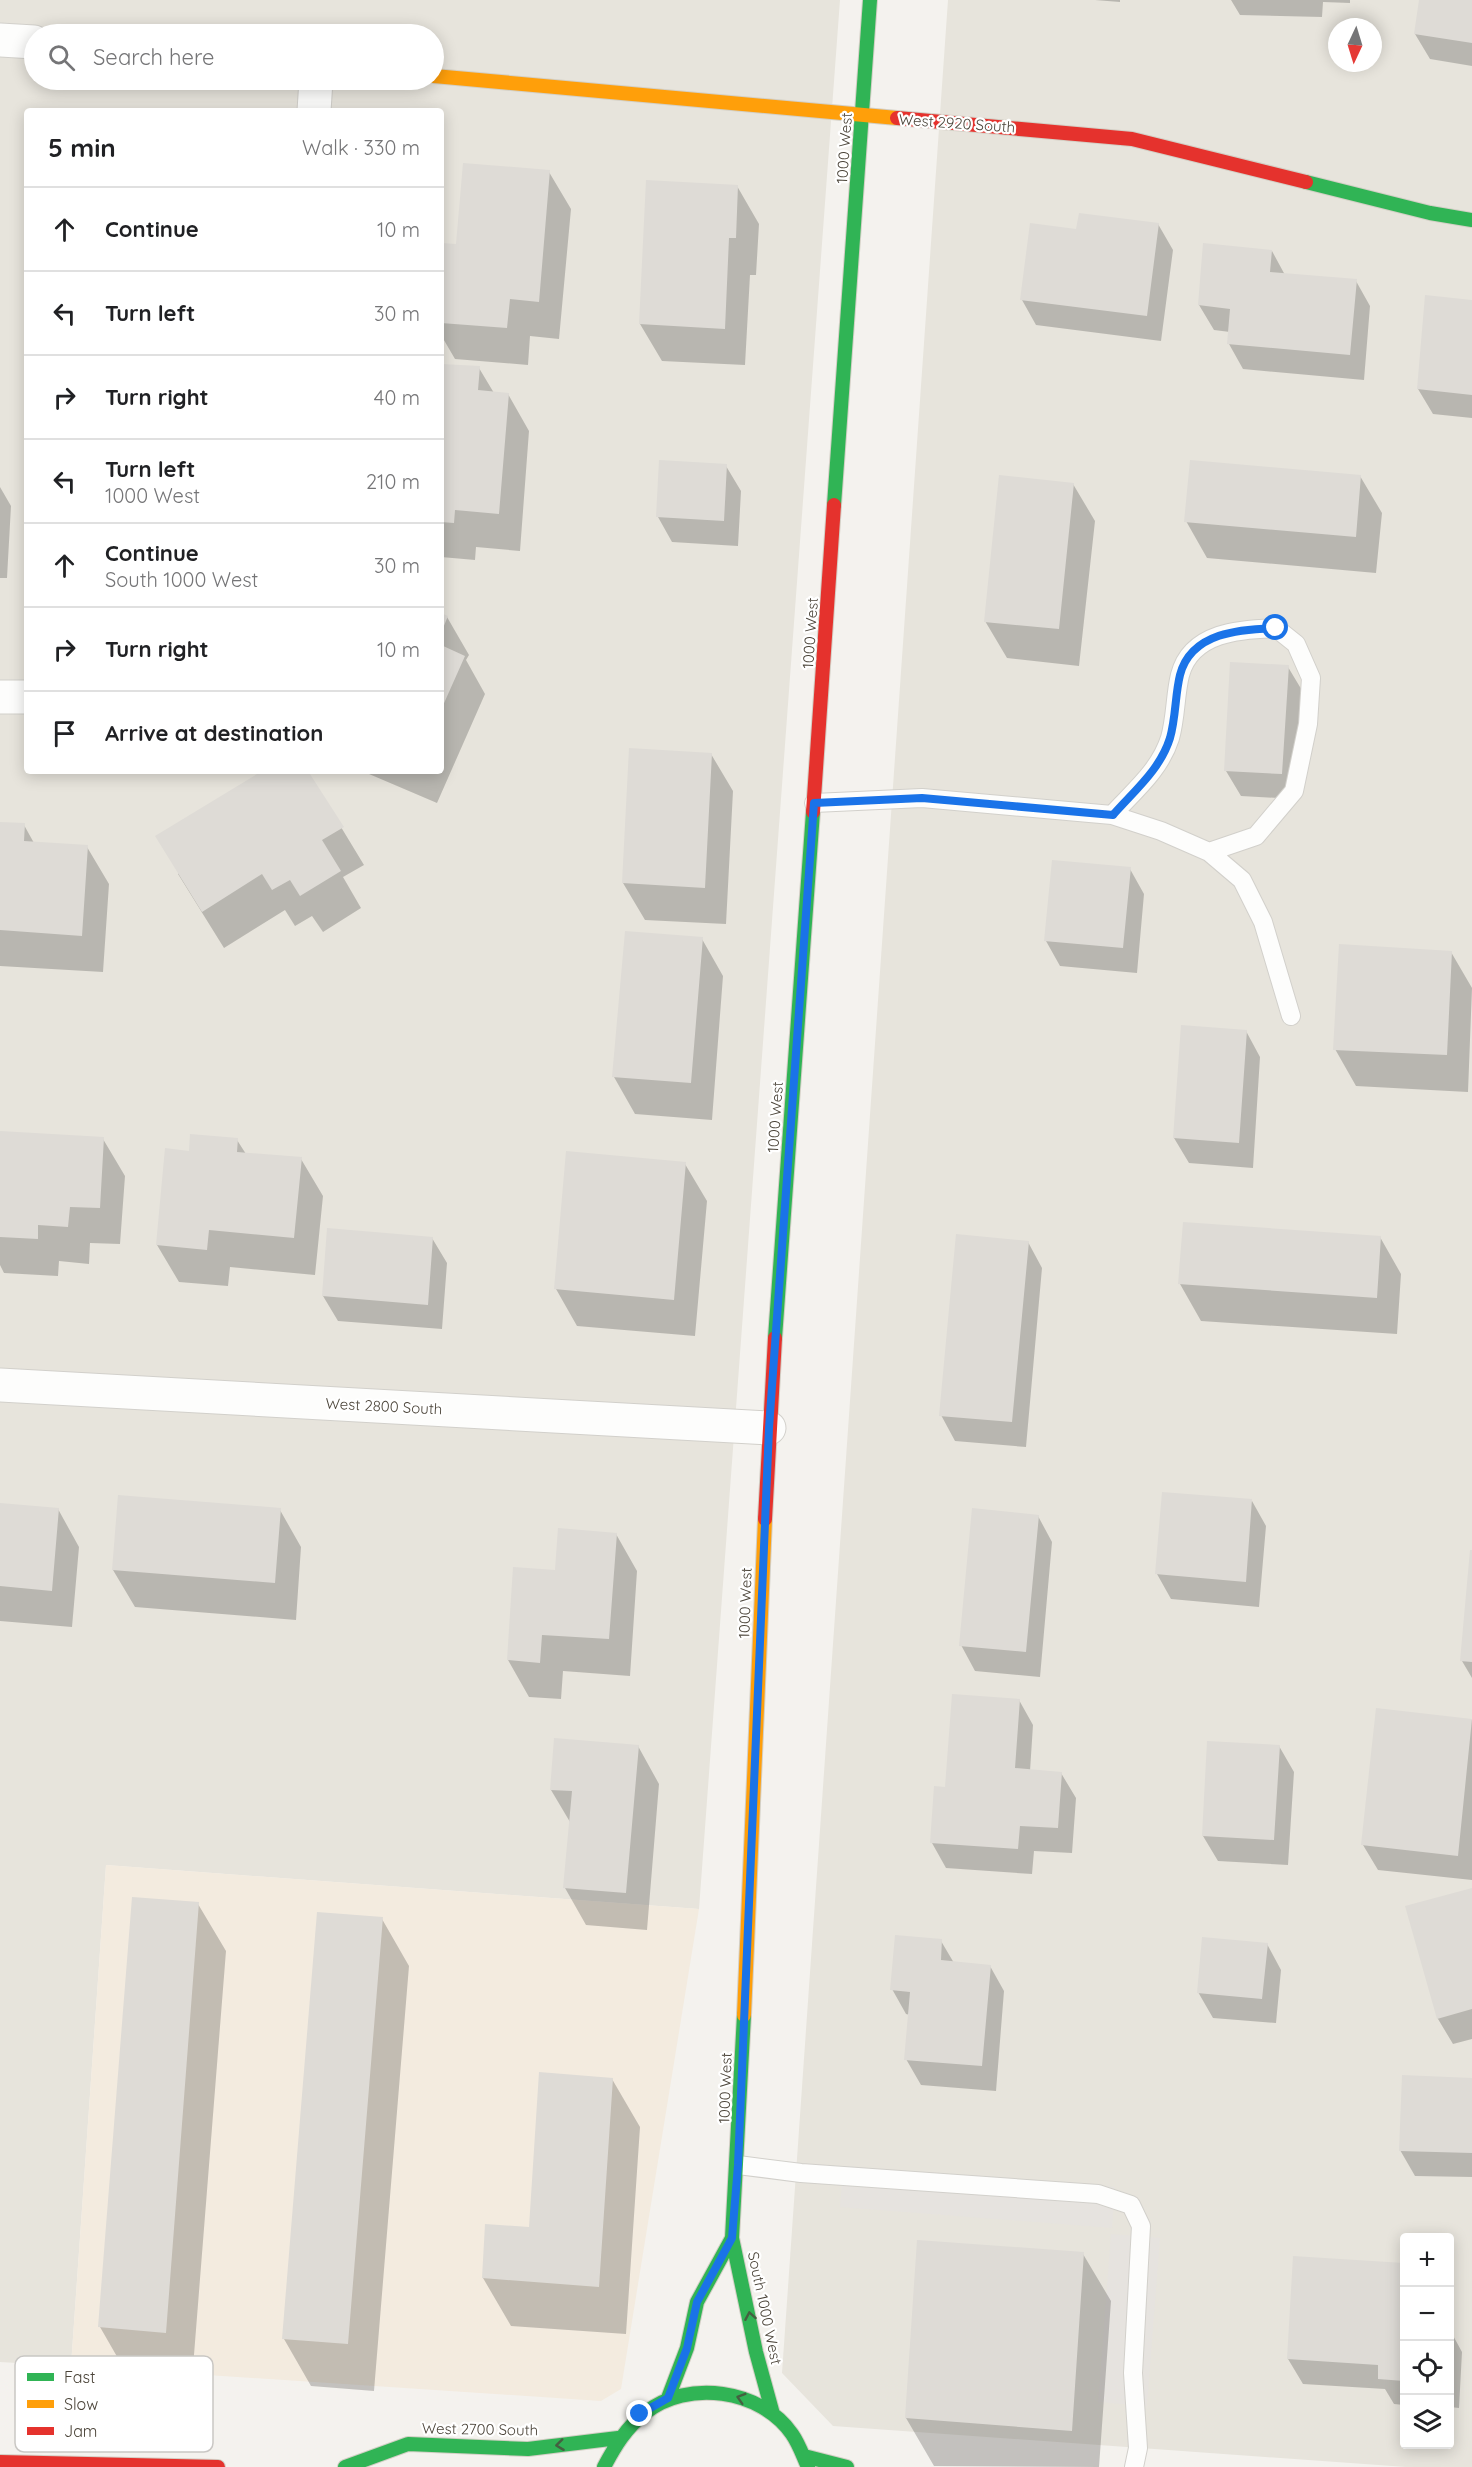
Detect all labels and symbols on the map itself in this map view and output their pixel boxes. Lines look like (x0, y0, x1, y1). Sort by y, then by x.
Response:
north arrow (1328, 18, 1382, 72)
street label: West 2920 South (898, 109, 1016, 137)
street label: 1000 West (832, 112, 856, 184)
street label: 1000 West (798, 597, 822, 669)
route start (1262, 614, 1288, 640)
street label: 1000 West (763, 1081, 787, 1153)
street label: West 2800 South (325, 1393, 443, 1419)
street label: 1000 West (734, 1567, 756, 1639)
street label: 1000 West (714, 2052, 736, 2124)
street label: South 1000 West (744, 2250, 786, 2366)
one-way arrow (744, 2311, 757, 2321)
legend (15, 2356, 213, 2452)
text: Fast (64, 2367, 95, 2387)
one-way arrow (736, 2393, 747, 2405)
text: Slow (64, 2394, 98, 2414)
route end (626, 2400, 652, 2426)
street label: West 2700 South (422, 2418, 538, 2440)
text: Jam (64, 2421, 97, 2441)
one-way arrow (555, 2439, 565, 2451)

